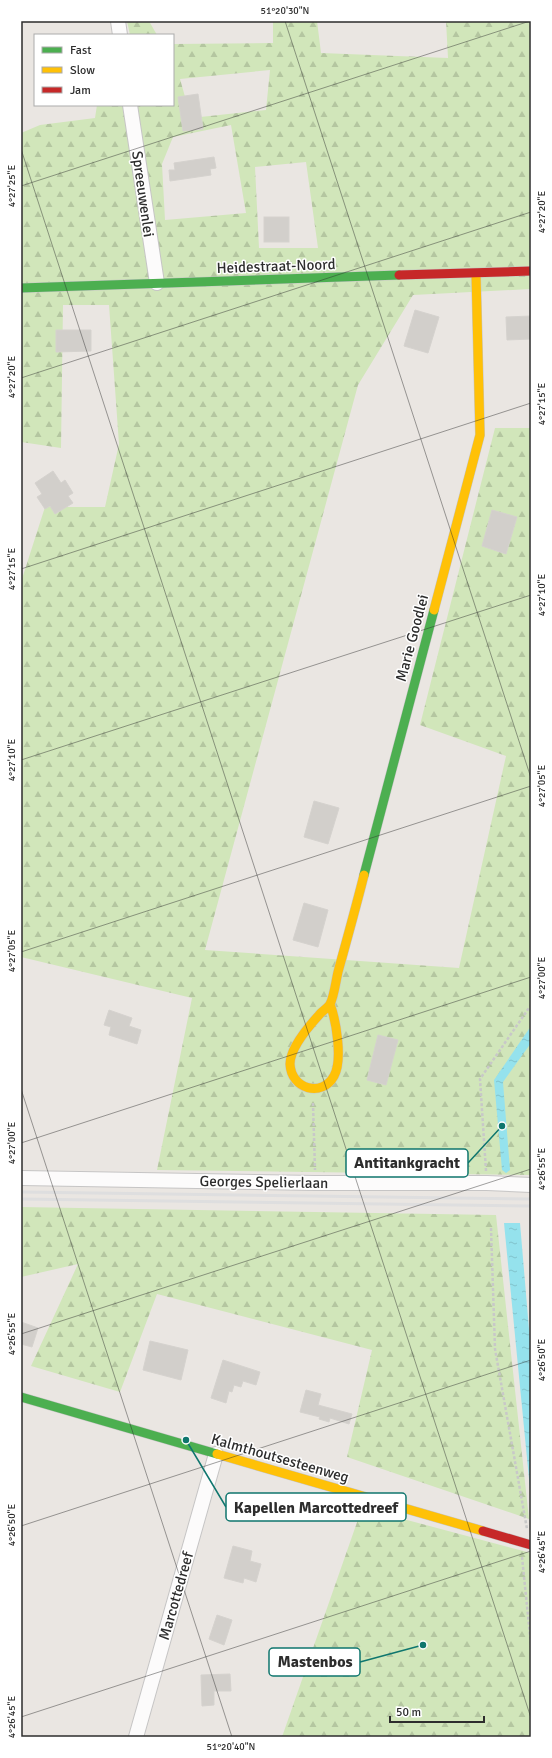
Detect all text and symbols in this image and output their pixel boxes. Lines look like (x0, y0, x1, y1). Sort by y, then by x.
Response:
text: 51°20'30"N (261, 5, 309, 17)
legend (34, 34, 174, 106)
text: Fast (70, 43, 91, 58)
text: Slow (70, 63, 95, 78)
text: Jam (70, 83, 91, 98)
street label: Spreeuwenlei (128, 150, 158, 238)
text: 4°27'25"E (6, 165, 18, 207)
text: 4°27'20"E (536, 191, 548, 233)
street label: Heidestraat-Noord (216, 255, 336, 277)
text: 4°27'20"E (6, 356, 18, 398)
text: 4°27'15"E (536, 383, 548, 425)
text: 4°27'15"E (6, 548, 18, 590)
text: 4°27'10"E (536, 574, 548, 616)
street label: Marie Goodlei (392, 592, 432, 684)
text: 4°27'10"E (6, 739, 18, 781)
text: 4°27'05"E (536, 765, 548, 807)
text: 4°27'05"E (6, 930, 18, 972)
text: 4°27'00"E (536, 957, 548, 999)
text: 4°27'00"E (6, 1122, 18, 1164)
text: 4°26'55"E (536, 1148, 548, 1190)
callout: Antitankgracht (346, 1149, 468, 1177)
text: Antitankgracht (354, 1153, 460, 1173)
street label: Georges Spelierlaan (200, 1172, 328, 1192)
text: 4°26'55"E (6, 1313, 18, 1355)
text: 4°26'50"E (536, 1339, 548, 1381)
street label: Kalmthoutsesteenweg (209, 1430, 351, 1486)
callout: Kapellen Marcottedreef (226, 1493, 406, 1521)
text: Kapellen Marcottedreef (234, 1498, 399, 1518)
text: 4°26'50"E (6, 1504, 18, 1546)
text: 4°26'45"E (536, 1531, 548, 1573)
street label: Marcottedreef (155, 1549, 197, 1642)
callout: Mastenbos (269, 1648, 360, 1676)
text: Mastenbos (277, 1652, 353, 1672)
text: 4°26'45"E (6, 1696, 18, 1738)
scale bar (390, 1698, 484, 1724)
text: 50 m (396, 1705, 421, 1720)
text: 51°20'40"N (207, 1741, 255, 1753)

